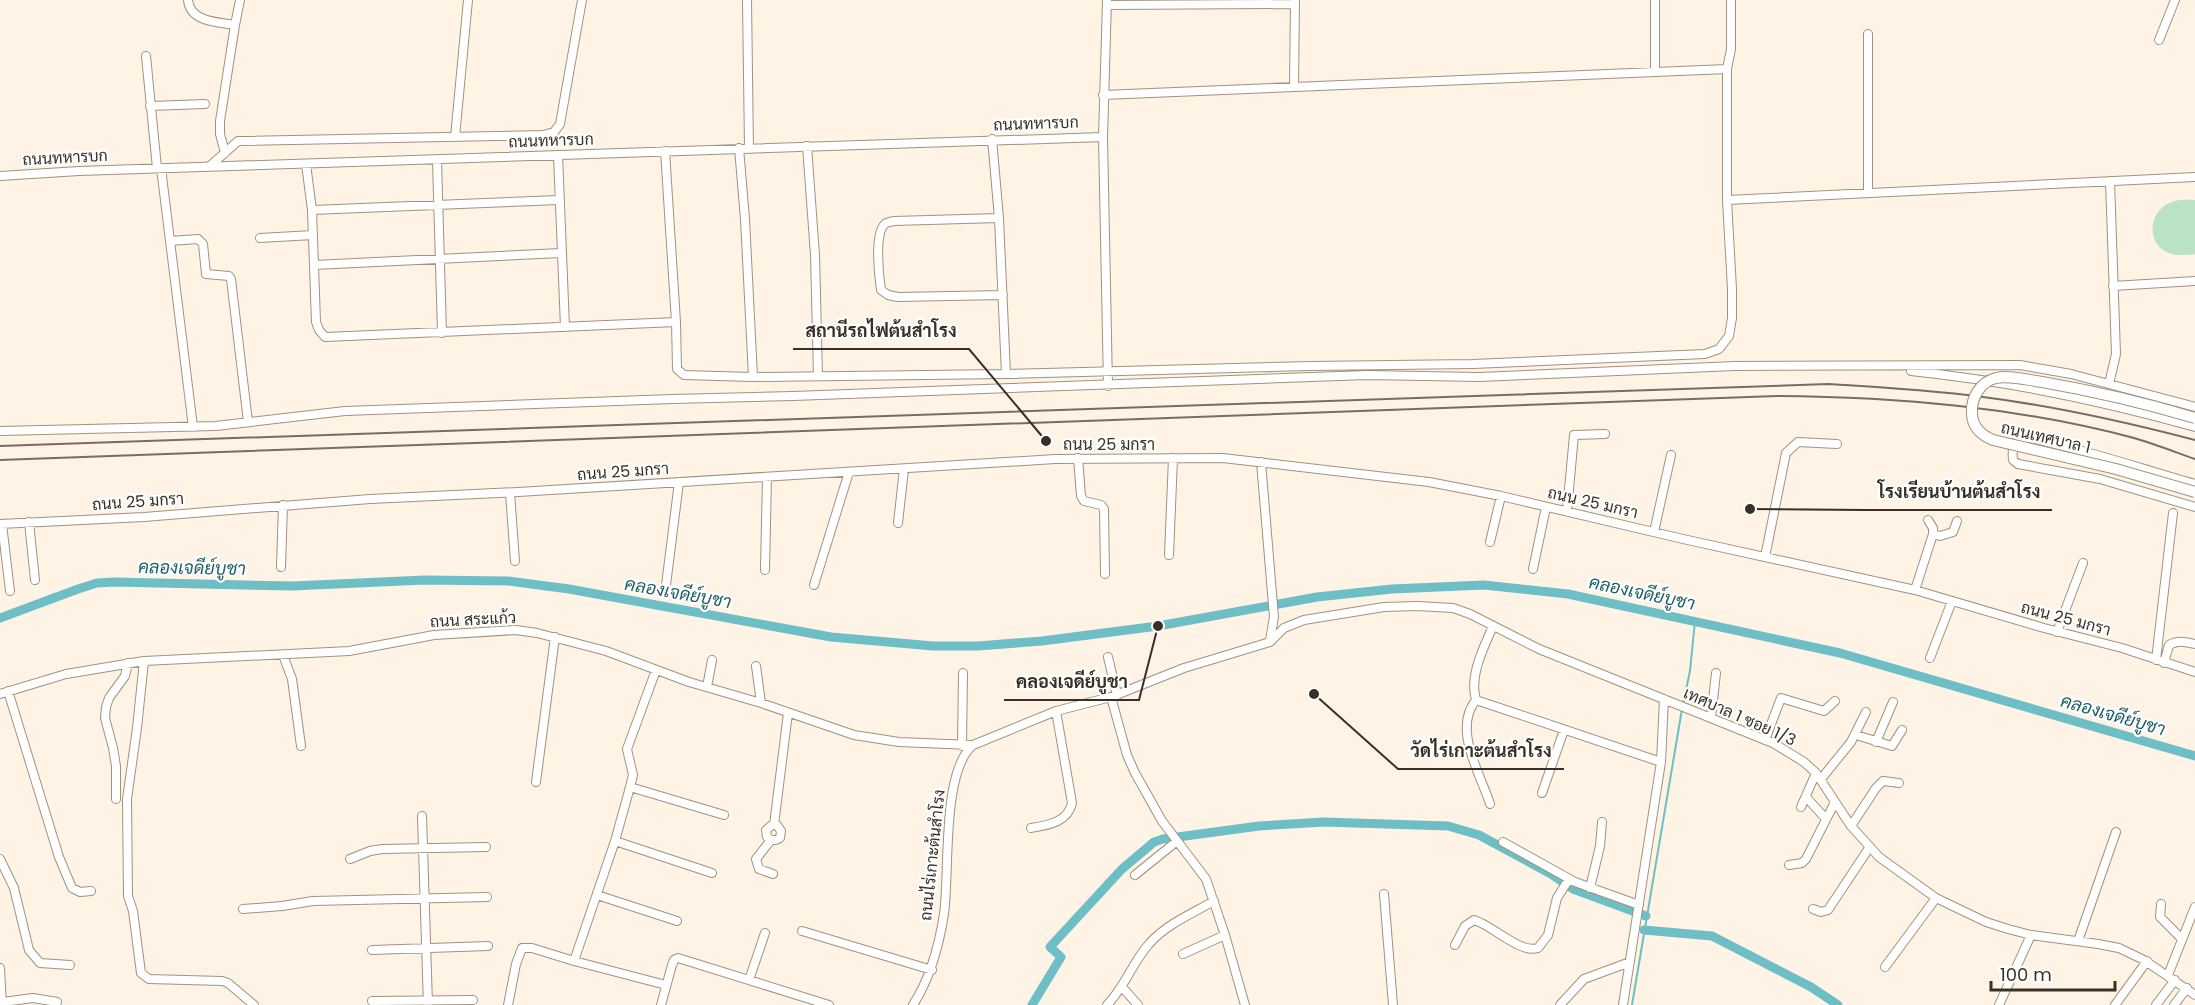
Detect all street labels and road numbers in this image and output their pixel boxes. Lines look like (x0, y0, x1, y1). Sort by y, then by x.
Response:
street label: ถนนทหารบก (993, 111, 1079, 136)
street label: ถนนทหารบก (508, 128, 594, 153)
street label: ถนนทหารบก (22, 144, 108, 171)
street label: ถนนเทศบาล 1 (1999, 416, 2093, 459)
street label: ถนน 25 มกรา (1063, 433, 1155, 456)
street label: ถนน 25 มกรา (576, 457, 670, 486)
street label: ถนน 25 มกรา (1545, 481, 1640, 524)
street label: ถนน 25 มกรา (91, 487, 185, 516)
street label: ถนน 25 มกรา (2018, 595, 2113, 642)
street label: ถนน สระแก้ว (429, 606, 517, 633)
street label: เทศบาล 1 ซอย 1/3 (1680, 681, 1800, 752)
street label: ถนนไร่เกาะต้นสำโรง (914, 788, 951, 922)

